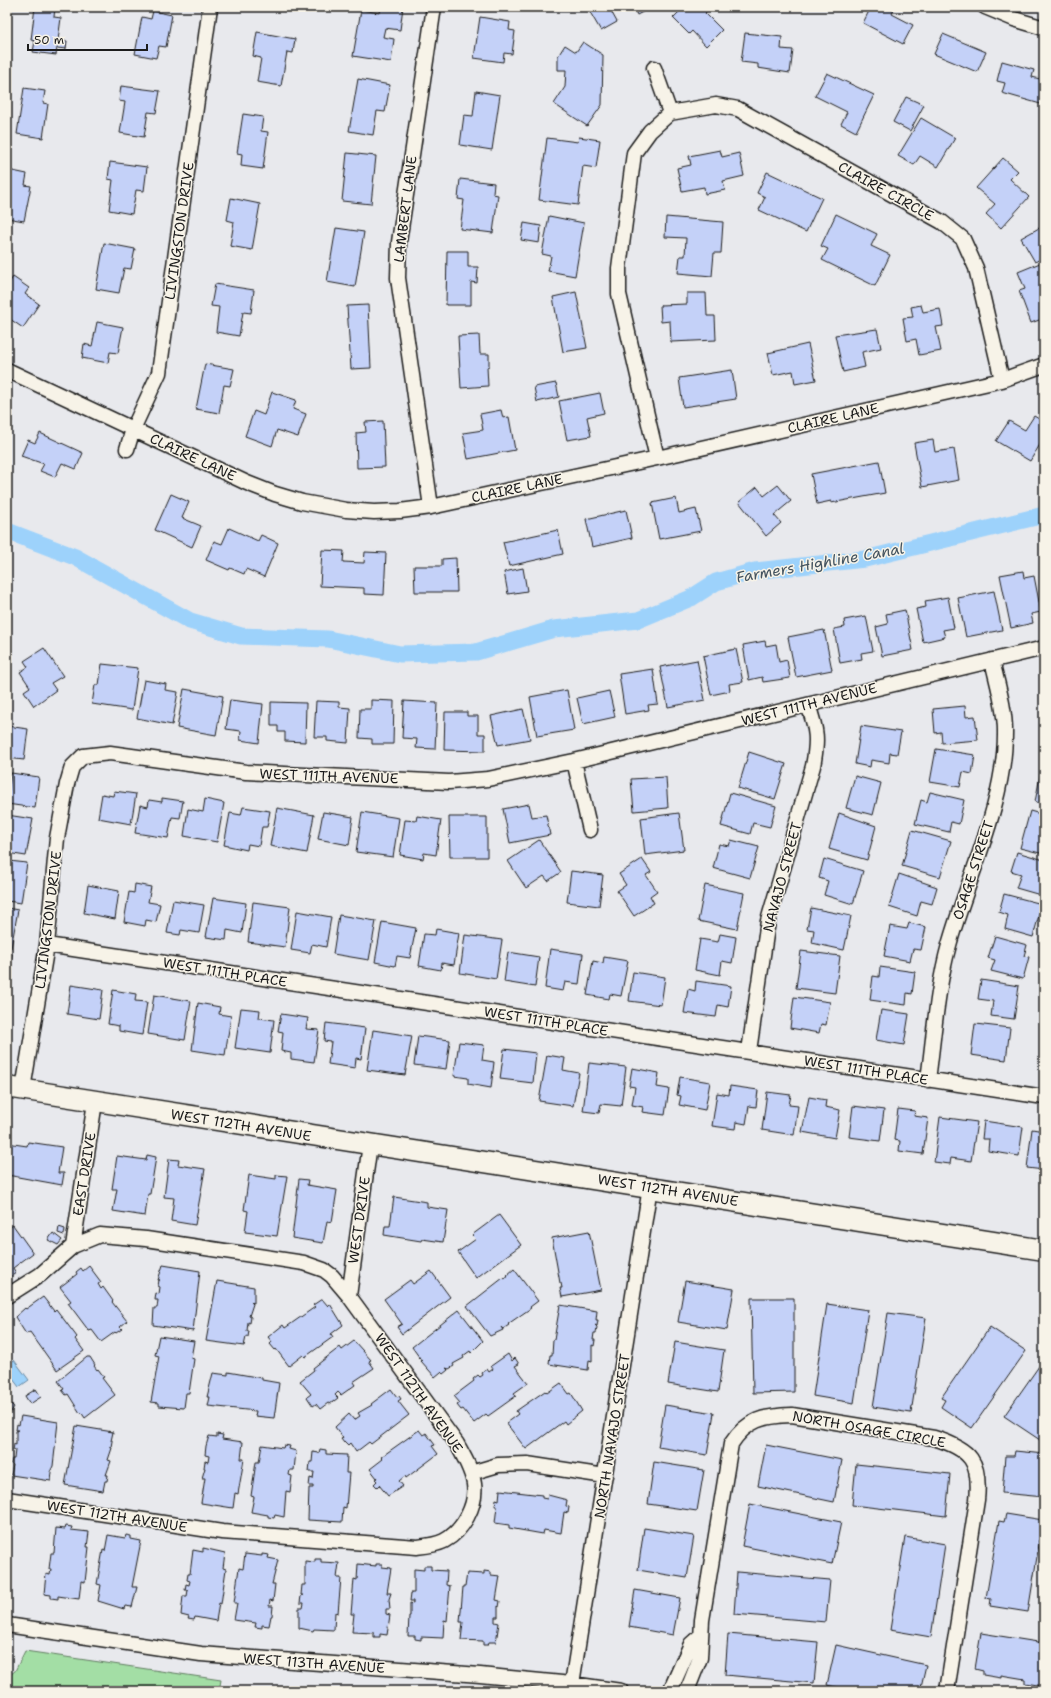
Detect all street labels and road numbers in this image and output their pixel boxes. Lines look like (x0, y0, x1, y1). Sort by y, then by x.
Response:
street label: LAMBERT LANE (390, 154, 421, 263)
street label: CLAIRE CIRCLE (835, 157, 937, 225)
street label: LIVINGSTON DRIVE (160, 161, 198, 301)
street label: CLAIRE LANE (786, 399, 881, 437)
street label: CLAIRE LANE (147, 429, 239, 485)
street label: CLAIRE LANE (470, 469, 565, 506)
street label: WEST 111TH AVENUE (739, 678, 879, 730)
street label: WEST 111TH AVENUE (259, 765, 399, 787)
street label: OSAGE STREET (948, 818, 998, 922)
street label: NAVAJO STREET (759, 820, 805, 934)
street label: LIVINGSTON DRIVE (31, 850, 65, 990)
street label: WEST 111TH PLACE (162, 953, 289, 991)
street label: WEST 111TH PLACE (483, 1002, 610, 1040)
street label: WEST 111TH PLACE (803, 1051, 930, 1089)
street label: WEST 112TH AVENUE (169, 1105, 313, 1145)
street label: EAST DRIVE (69, 1131, 100, 1217)
street label: WEST 112TH AVENUE (596, 1170, 740, 1210)
street label: WEST DRIVE (344, 1175, 374, 1265)
street label: WEST 112TH AVENUE (371, 1330, 467, 1457)
street label: NORTH NAVAJO STREET (590, 1352, 634, 1520)
street label: NORTH OSAGE CIRCLE (791, 1407, 947, 1451)
street label: WEST 112TH AVENUE (45, 1496, 189, 1536)
street label: WEST 113TH AVENUE (243, 1649, 386, 1677)

